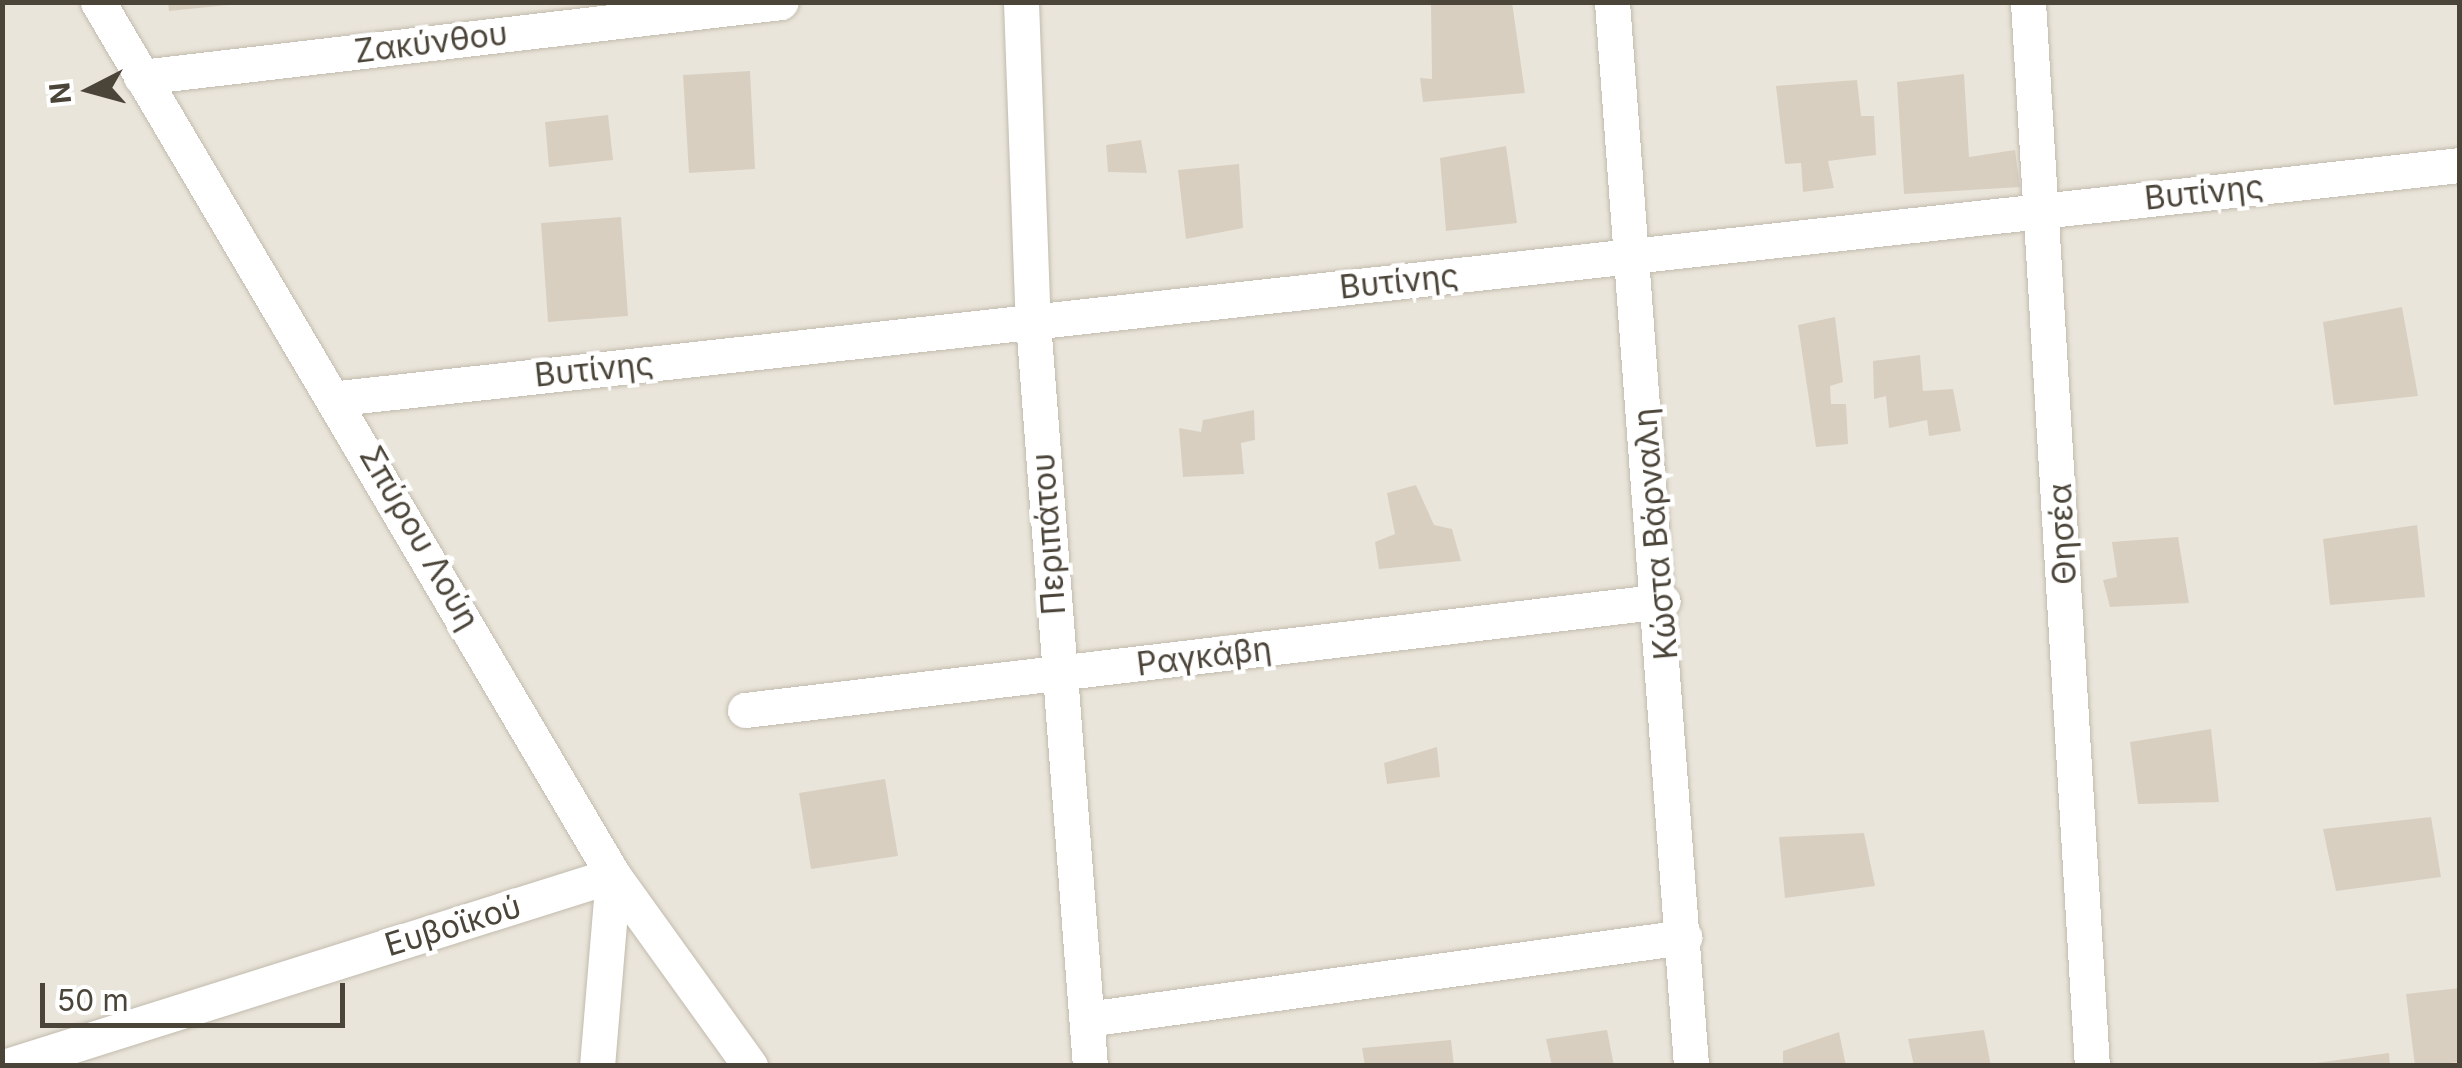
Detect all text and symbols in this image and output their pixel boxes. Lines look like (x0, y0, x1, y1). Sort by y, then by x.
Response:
street label: Ζακύνθου (352, 15, 510, 71)
north arrow (40, 40, 140, 140)
text: N (42, 81, 78, 106)
street label: Βυτίνης (2143, 168, 2265, 218)
street label: Βυτίνης (1338, 257, 1460, 307)
street label: Βυτίνης (533, 345, 655, 395)
street label: Κώστα Βάρναλη (1626, 407, 1686, 661)
street label: Σπύρου Λούη (351, 440, 487, 636)
street label: Περιπάτου (1024, 452, 1074, 616)
street label: Θησέα (2041, 482, 2085, 586)
street label: Ραγκάβη (1134, 630, 1274, 684)
street label: Ευβοϊκού (380, 887, 526, 965)
scale bar (45, 963, 350, 1025)
text: 50 m (57, 982, 129, 1018)

